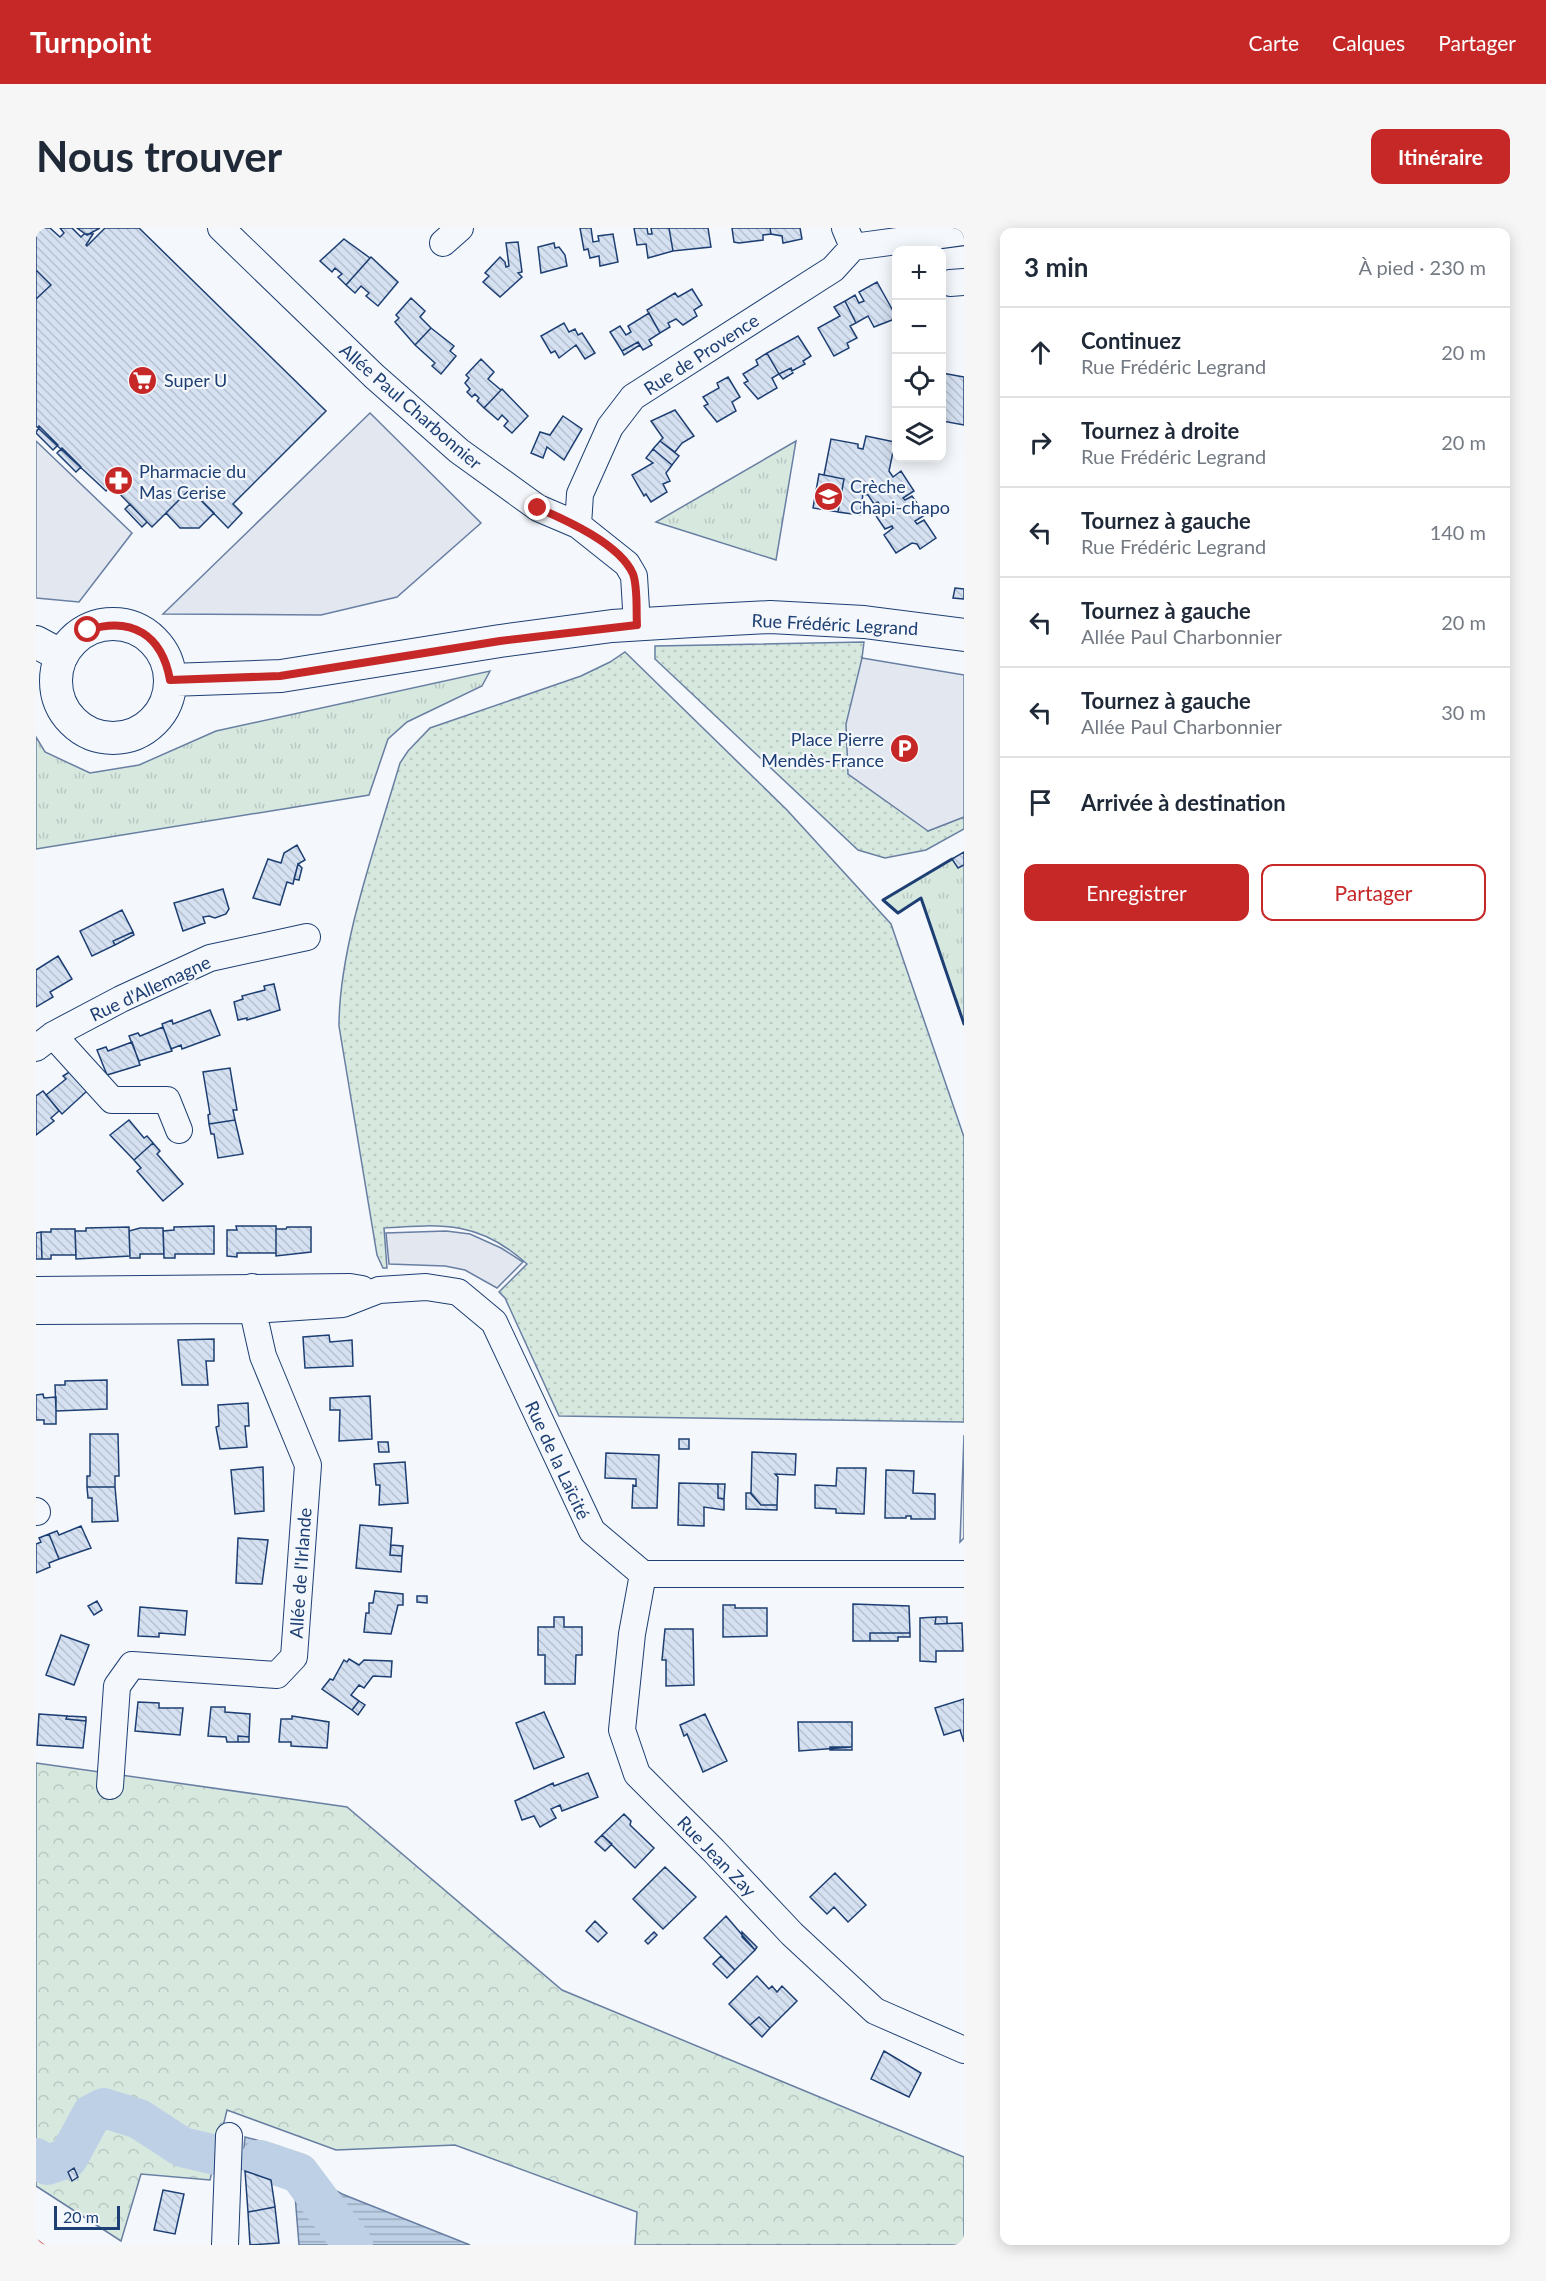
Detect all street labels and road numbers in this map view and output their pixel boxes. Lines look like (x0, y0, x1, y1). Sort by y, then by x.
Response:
street label: Rue de Provence (639, 309, 763, 399)
street label: Allée Paul Charbonnier (336, 338, 487, 474)
street label: Rue Frédéric Legrand (751, 609, 919, 639)
street label: Rue d'Allemagne (86, 950, 214, 1026)
street label: Rue de la Laïcité (521, 1397, 595, 1523)
street label: Allée de l'Irlande (284, 1507, 316, 1639)
street label: Rue Jean Zay (673, 1811, 761, 1901)

